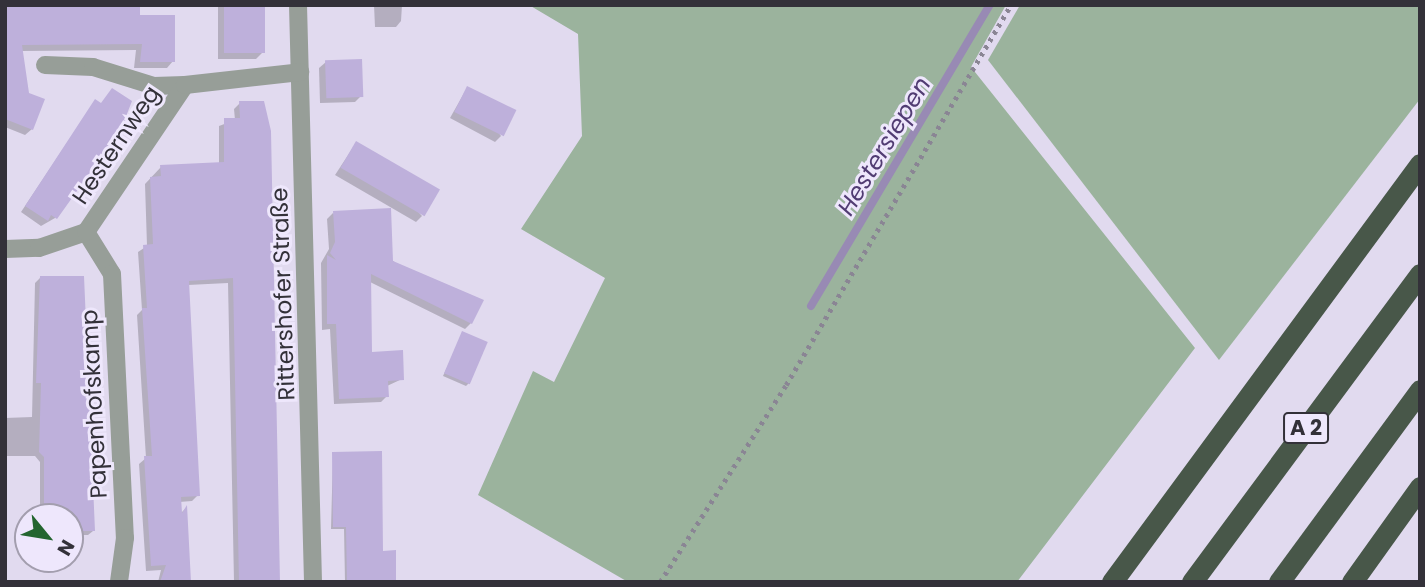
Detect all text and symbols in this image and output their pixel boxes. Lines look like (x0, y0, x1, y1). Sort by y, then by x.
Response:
water label: Hestersiepen (831, 72, 937, 220)
street label: Hesternweg (66, 81, 166, 209)
street label: Rittershofer Straße (265, 187, 301, 401)
street label: Papenhofskamp (75, 309, 113, 499)
road number: A 2 (1282, 410, 1330, 446)
north arrow (14, 503, 84, 573)
text: N (51, 535, 81, 561)

